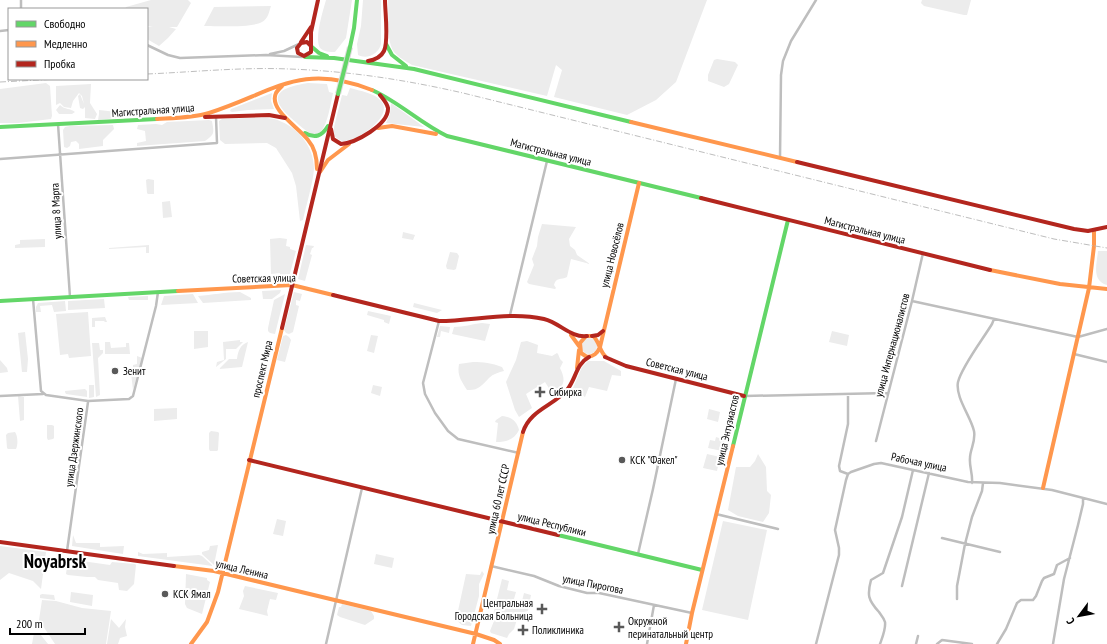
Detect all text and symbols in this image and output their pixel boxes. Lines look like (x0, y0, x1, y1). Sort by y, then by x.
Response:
legend (8, 8, 148, 80)
text: Свободно (44, 16, 86, 31)
text: Медленно (44, 36, 87, 51)
text: Пробка (44, 56, 76, 71)
street label: Магистральная улица (111, 100, 195, 120)
street label: Магистральная улица (509, 135, 593, 169)
street label: улица 8 Марта (48, 183, 64, 239)
street label: Магистральная улица (823, 213, 907, 247)
street label: улица Новосёлов (597, 221, 627, 289)
street label: Советская улица (232, 270, 296, 286)
street label: улица Интернационалистов (871, 291, 913, 398)
street label: проспект Мира (249, 339, 275, 399)
street label: Советская улица (644, 355, 710, 383)
place label: Зенит (123, 364, 146, 378)
marker: Зенит (110, 366, 120, 376)
place label: Сибирка (549, 385, 582, 399)
marker: Сибирка (534, 386, 546, 398)
street label: улица Энтузиастов (712, 393, 742, 467)
street label: улица Дзержинского (62, 406, 87, 488)
street label: Рабочая улица (890, 449, 948, 475)
place label: КСК "Факел" (630, 453, 678, 467)
marker: КСК "Факел" (617, 455, 627, 465)
street label: улица 60 лет СССР (483, 463, 513, 535)
street label: улица Республики (516, 509, 588, 539)
district label: Noyabrsk (24, 549, 86, 573)
street label: улица Ленина (214, 556, 270, 582)
street label: улица Пирогова (561, 571, 625, 597)
place label: КСК Ямал (173, 587, 211, 601)
marker: КСК Ямал (160, 589, 170, 599)
place label: Центральная Городская Больница (455, 596, 533, 623)
north arrow (1059, 596, 1099, 636)
marker: Центральная Городская Больница (536, 603, 548, 615)
scale bar (10, 610, 85, 636)
place label: Окружной перинатальный центр (628, 614, 713, 641)
text: С (1063, 615, 1078, 627)
text: 200 m (16, 616, 43, 631)
marker: Окружной перинатальный центр (613, 621, 625, 633)
place label: Поликлиника (532, 623, 584, 637)
marker: Поликлиника (517, 624, 529, 636)

